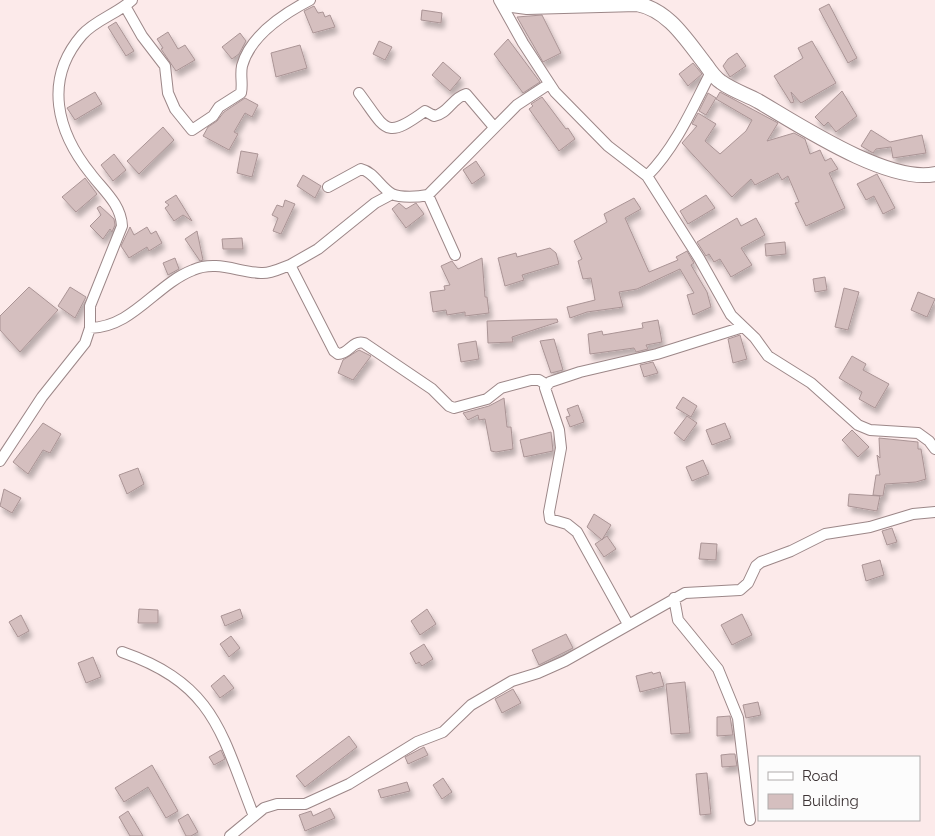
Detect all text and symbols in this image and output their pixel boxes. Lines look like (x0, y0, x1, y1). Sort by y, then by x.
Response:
legend (758, 756, 920, 821)
text: Road (802, 767, 838, 785)
text: Building (802, 792, 859, 810)

